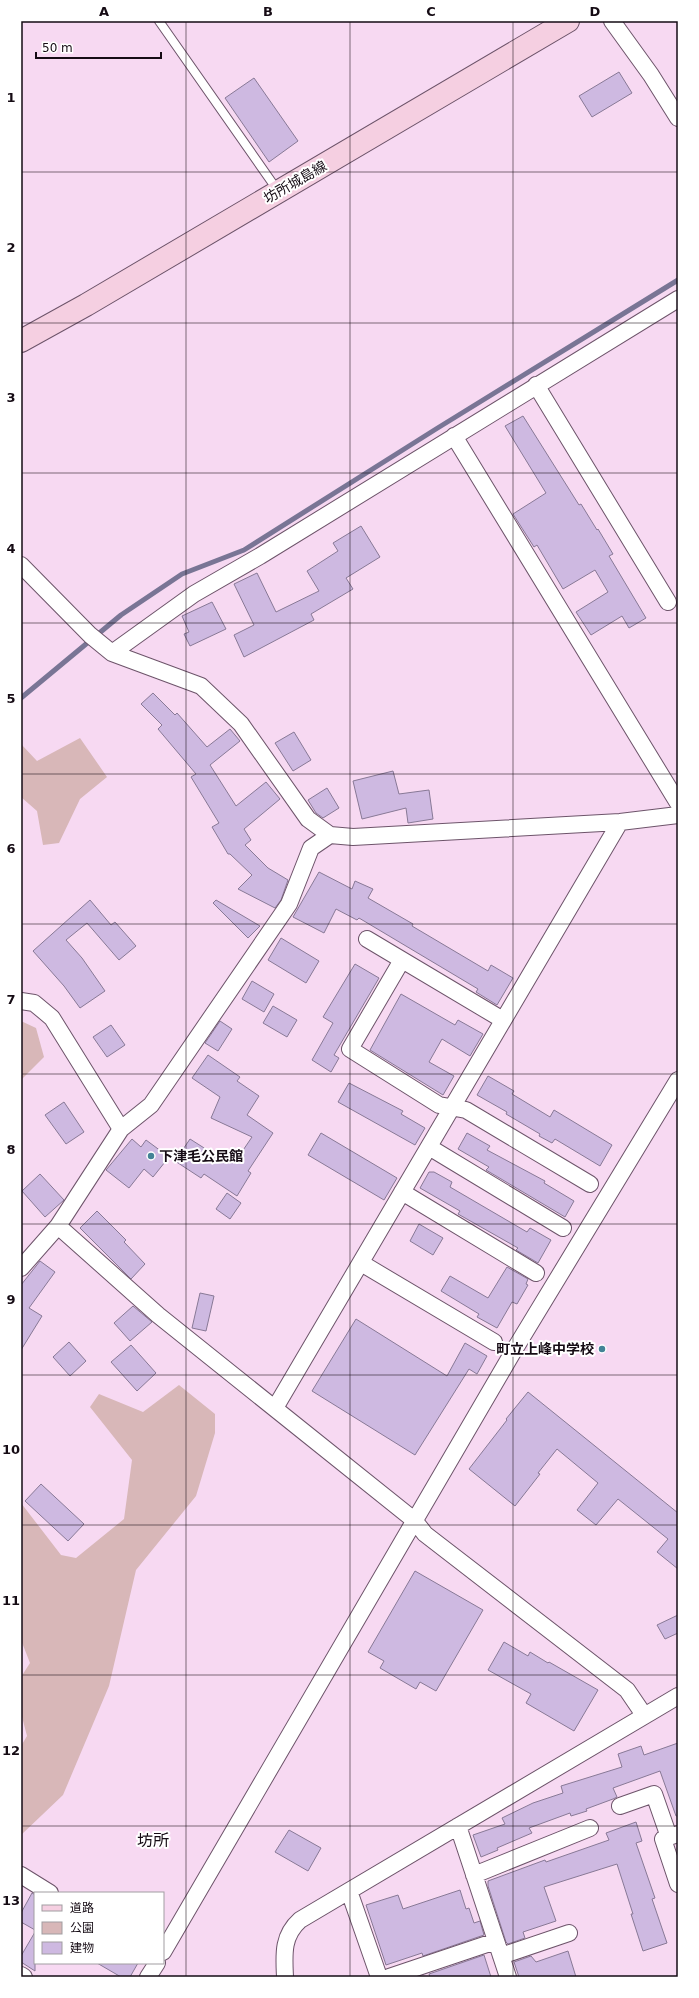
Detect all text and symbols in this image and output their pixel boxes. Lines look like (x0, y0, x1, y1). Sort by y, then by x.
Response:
text: A (99, 4, 109, 19)
text: B (263, 4, 273, 19)
text: C (426, 4, 436, 19)
text: D (590, 4, 601, 19)
scale bar (36, 34, 161, 60)
text: 50 m (42, 41, 73, 55)
text: 1 (6, 90, 16, 105)
street label: 坊所城島線 (261, 158, 329, 206)
text: 2 (6, 240, 16, 255)
text: 3 (6, 390, 16, 405)
text: 4 (6, 541, 16, 556)
text: 5 (6, 691, 16, 706)
text: 6 (6, 841, 16, 856)
text: 7 (6, 992, 16, 1007)
text: 8 (6, 1142, 16, 1157)
place label: 下津毛公民館 (159, 1148, 243, 1164)
marker: 下津毛公民館 (146, 1151, 156, 1161)
text: 9 (6, 1292, 16, 1307)
place label: 町立上峰中学校 (496, 1341, 594, 1357)
marker: 町立上峰中学校 (597, 1344, 607, 1354)
text: 10 (2, 1442, 20, 1457)
text: 11 (2, 1593, 20, 1608)
text: 12 (2, 1743, 20, 1758)
district label: 坊所 (137, 1831, 169, 1850)
legend (34, 1892, 164, 1964)
text: 13 (2, 1893, 20, 1908)
text: 道路 (70, 1901, 94, 1915)
text: 公園 (70, 1921, 94, 1935)
text: 建物 (70, 1941, 94, 1955)

